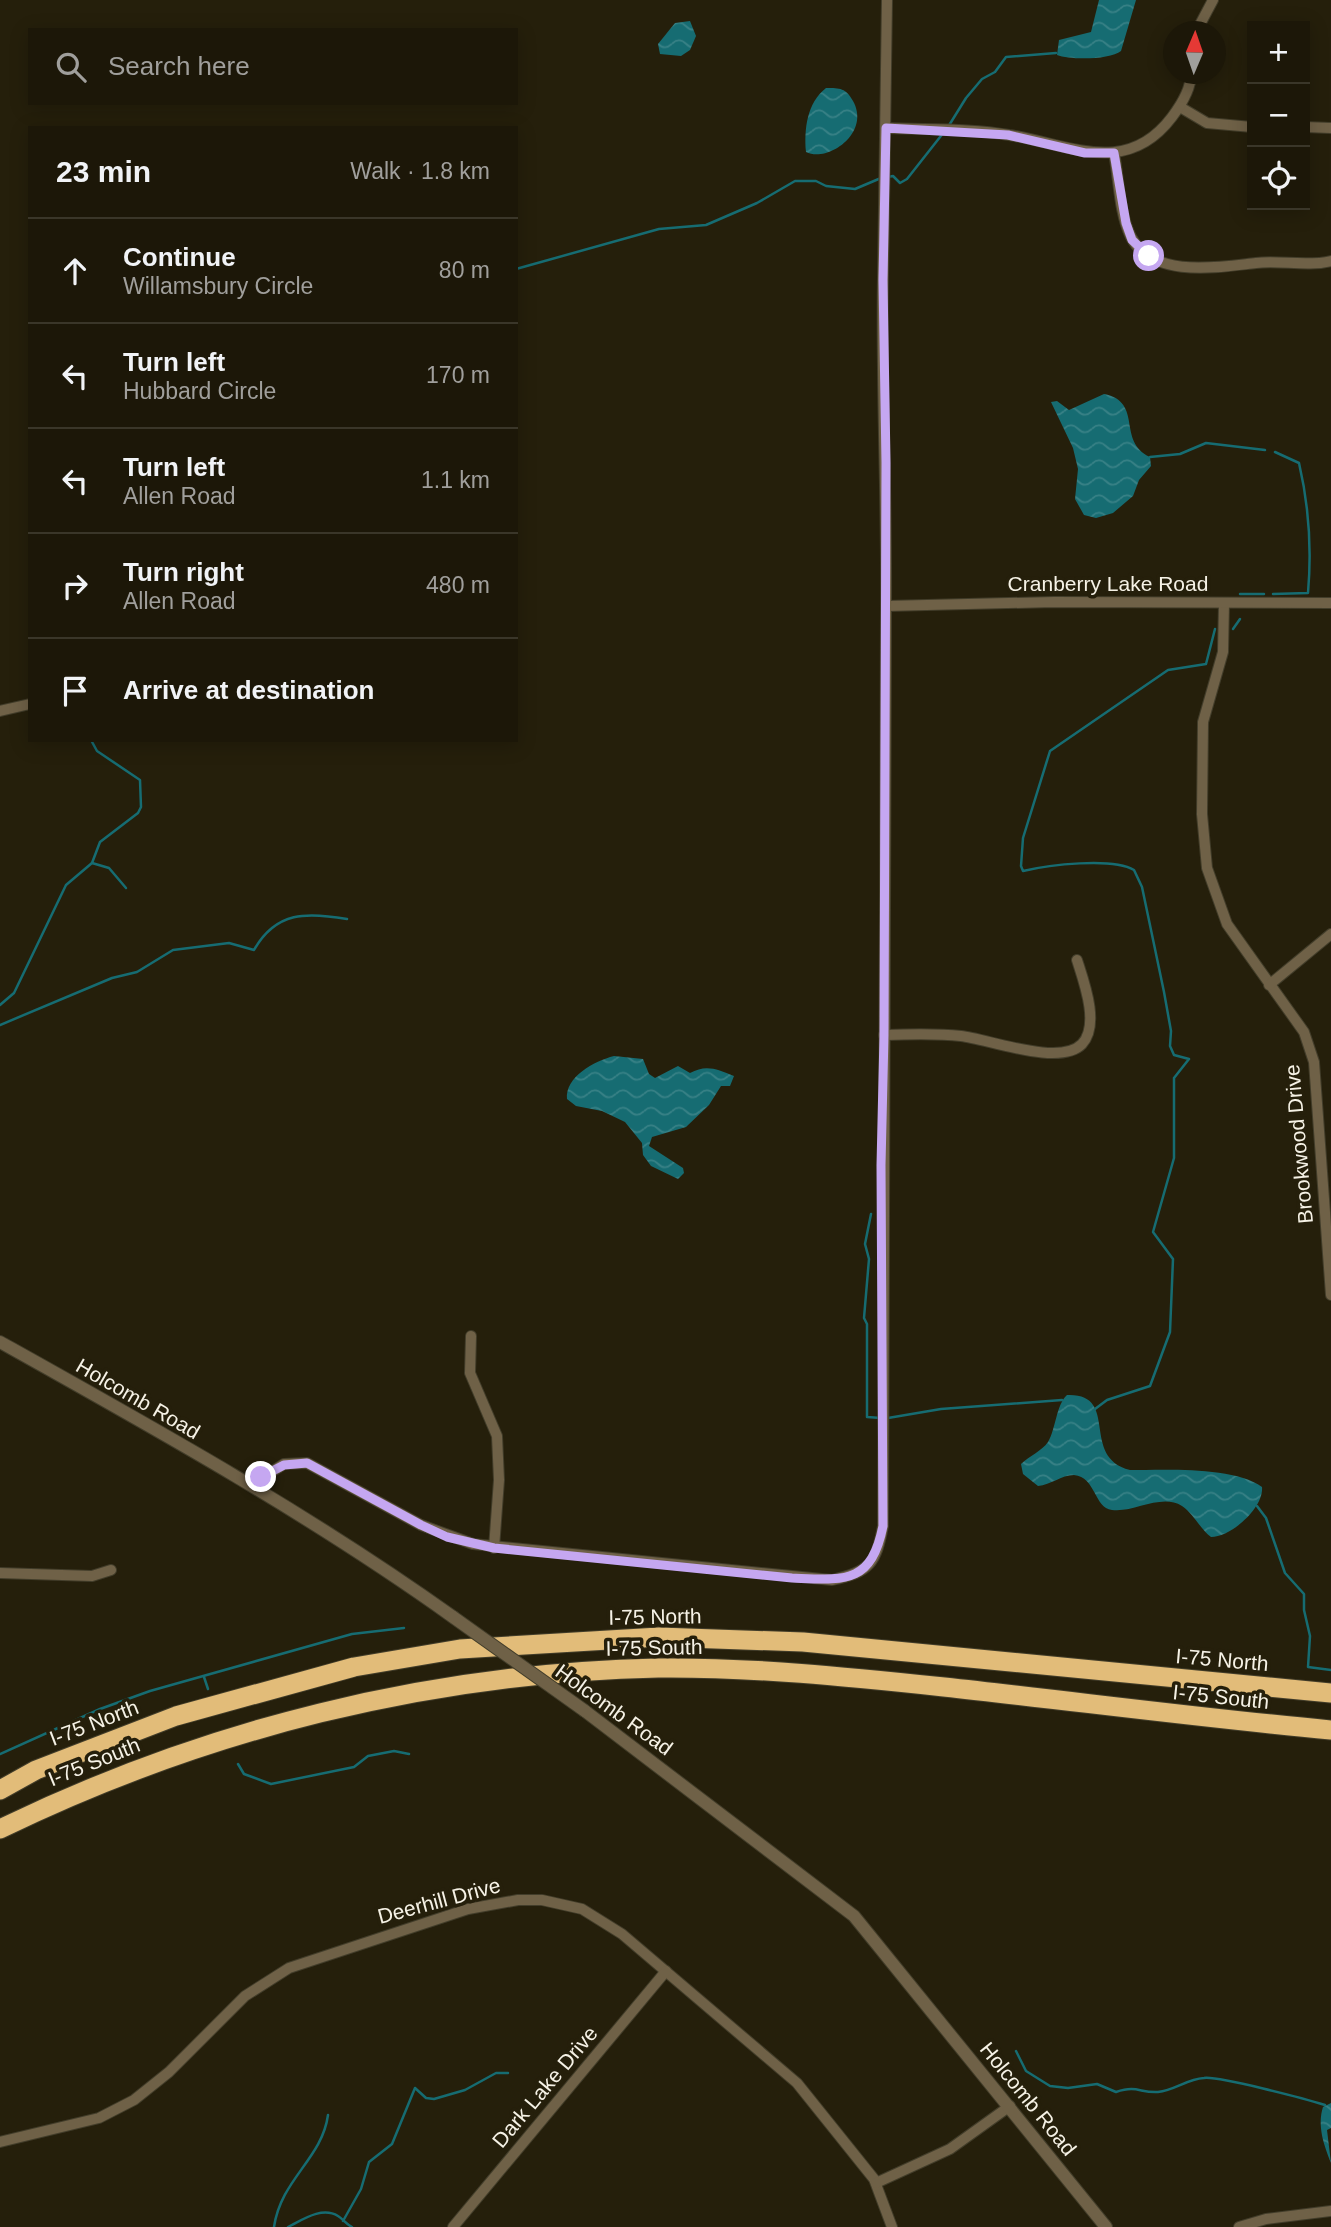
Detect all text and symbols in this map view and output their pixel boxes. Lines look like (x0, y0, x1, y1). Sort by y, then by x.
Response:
north arrow (1163, 21, 1226, 84)
map controls (1247, 21, 1310, 210)
button: + (1247, 21, 1310, 84)
search box (28, 28, 518, 105)
icon: search (52, 48, 90, 86)
text: Search here (108, 51, 250, 81)
button: − (1247, 84, 1310, 147)
button: locate (1247, 147, 1310, 210)
text: 23 min (56, 155, 151, 188)
text: Walk · 1.8 km (350, 158, 490, 184)
route start (1133, 240, 1164, 271)
text: Continue (123, 242, 236, 272)
icon: ahead (56, 252, 94, 290)
text: 80 m (439, 257, 490, 283)
text: Willamsbury Circle (123, 273, 313, 299)
text: Turn left (123, 347, 225, 377)
icon: left (56, 357, 94, 395)
text: 170 m (426, 362, 490, 388)
text: Hubbard Circle (123, 378, 276, 404)
text: Turn left (123, 452, 225, 482)
icon: left (56, 462, 94, 500)
text: 1.1 km (421, 467, 490, 493)
text: Allen Road (123, 483, 236, 509)
text: Turn right (123, 557, 244, 587)
icon: right (56, 567, 94, 605)
text: 480 m (426, 572, 490, 598)
street label: Cranberry Lake Road (1008, 572, 1208, 595)
text: Allen Road (123, 588, 236, 614)
icon: arrive (56, 672, 94, 710)
text: Arrive at destination (123, 675, 374, 705)
street label: Brookwood Drive (1280, 1063, 1317, 1225)
street label: Holcomb Road (72, 1354, 204, 1443)
route end (245, 1461, 276, 1492)
street label: I-75 North (608, 1604, 702, 1629)
street label: I-75 South (605, 1635, 703, 1660)
street label: I-75 North (1175, 1644, 1270, 1675)
street label: Holcomb Road (551, 1659, 677, 1760)
street label: I-75 South (1172, 1680, 1270, 1713)
street label: I-75 North (46, 1695, 142, 1750)
street label: I-75 South (45, 1733, 143, 1790)
street label: Deerhill Drive (375, 1873, 503, 1928)
street label: Dark Lake Drive (487, 2022, 602, 2152)
street label: Holcomb Road (976, 2037, 1081, 2160)

